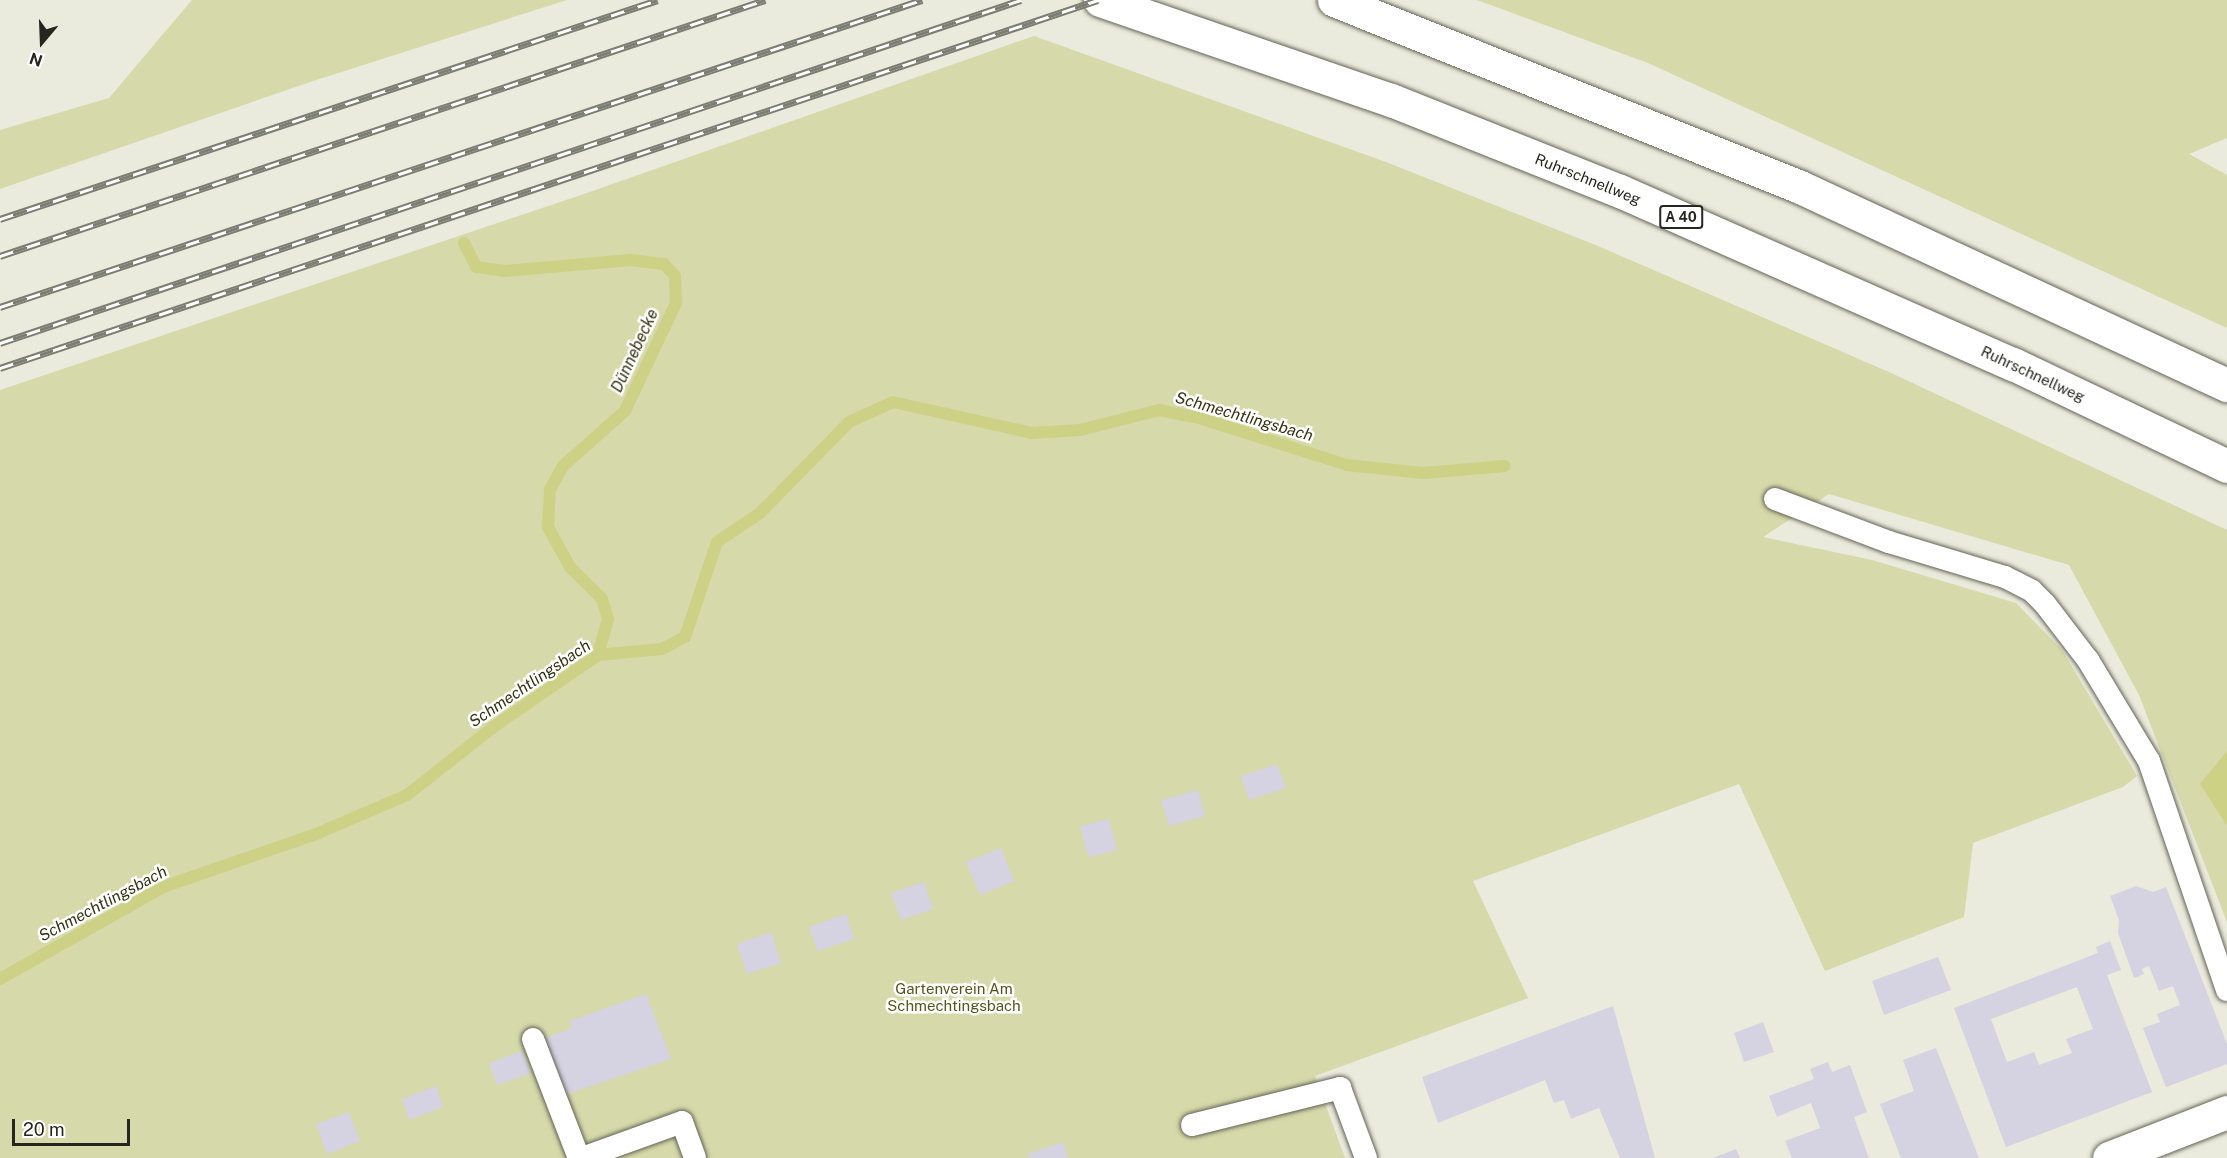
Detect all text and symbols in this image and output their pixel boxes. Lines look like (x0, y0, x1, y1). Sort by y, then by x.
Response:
north arrow (12, 12, 72, 72)
text: N (27, 48, 45, 71)
street label: Ruhrschnellweg (1532, 150, 1644, 208)
road number: A 40 (1658, 206, 1704, 228)
water label: Dünnebecke (607, 306, 663, 396)
street label: Ruhrschnellweg (1978, 342, 2088, 406)
water label: Schmechtlingsbach (1173, 388, 1315, 446)
water label: Schmechtlingsbach (466, 636, 594, 732)
water label: Schmechtlingsbach (36, 862, 170, 946)
park label: Gartenverein Am Schmechtingsbach (887, 979, 1021, 1014)
scale bar (15, 1107, 134, 1145)
text: 20 m (23, 1119, 65, 1140)

